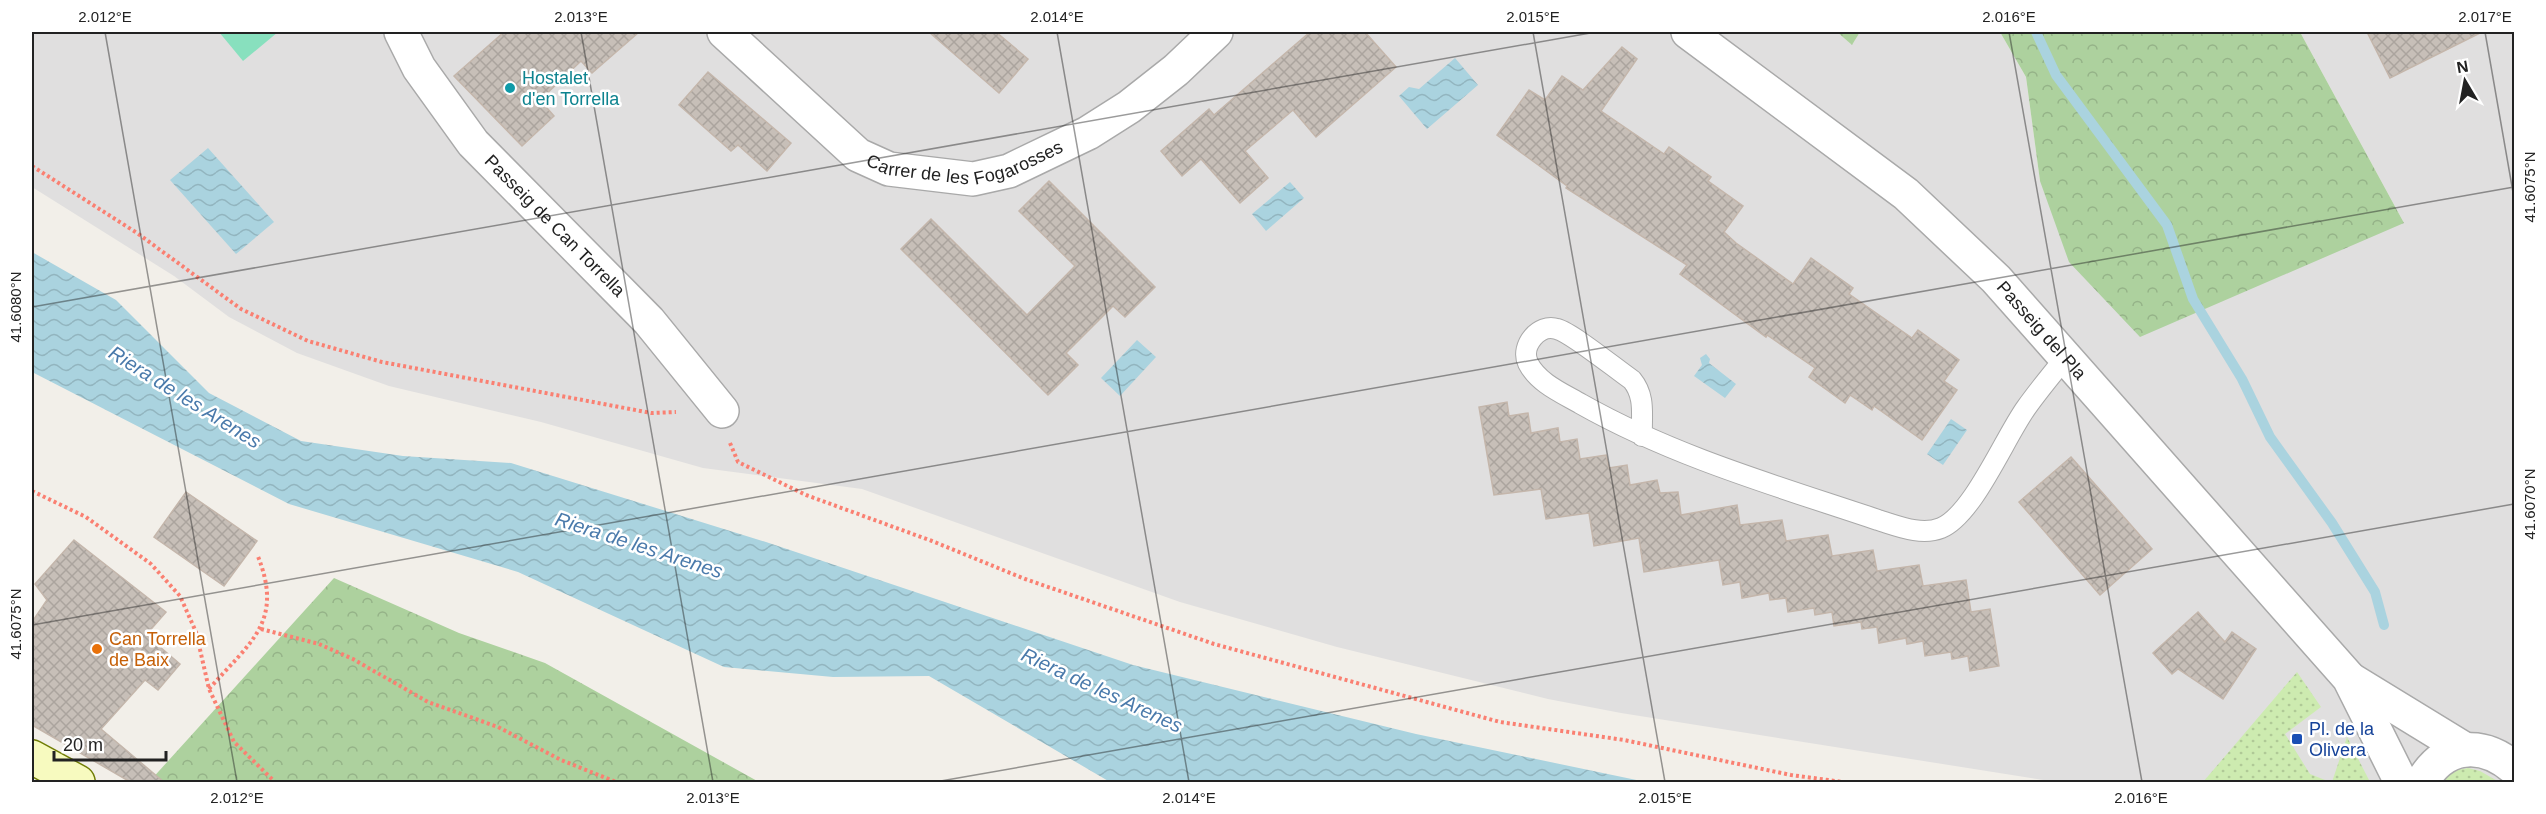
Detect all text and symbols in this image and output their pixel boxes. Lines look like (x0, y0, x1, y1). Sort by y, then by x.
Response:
text: 2.012°E (78, 8, 132, 25)
text: 2.013°E (554, 8, 608, 25)
text: 2.014°E (1030, 8, 1084, 25)
text: 2.015°E (1506, 8, 1560, 25)
text: 2.016°E (1982, 8, 2036, 25)
text: 2.017°E (2458, 8, 2512, 25)
north arrow (2435, 51, 2495, 111)
text: N (2455, 57, 2470, 76)
place label: Hostalet d'en Torrella (522, 68, 620, 109)
marker: Hostalet d'en Torrella (503, 81, 517, 95)
street label: Carrer de les Fogarosses (863, 137, 1066, 189)
street label: Passeig de Can Torrella (481, 151, 630, 301)
text: 41.6075°N (2521, 151, 2538, 223)
text: 41.6080°N (7, 271, 24, 343)
street label: Passeig del Pla (1993, 277, 2091, 384)
water label: Riera de les Arenes (105, 341, 265, 453)
text: 41.6070°N (2521, 468, 2538, 540)
water label: Riera de les Arenes (552, 508, 726, 582)
text: 41.6075°N (7, 588, 24, 660)
place label: Can Torrella de Baix (109, 629, 207, 670)
marker: Can Torrella de Baix (90, 642, 104, 656)
water label: Riera de les Arenes (1018, 643, 1186, 737)
place label: Pl. de la Olivera (2309, 719, 2375, 760)
scale bar (54, 724, 166, 762)
marker: Pl. de la Olivera (2290, 732, 2304, 746)
text: 20 m (63, 735, 103, 755)
text: 2.012°E (210, 789, 264, 806)
text: 2.013°E (686, 789, 740, 806)
text: 2.014°E (1162, 789, 1216, 806)
text: 2.015°E (1638, 789, 1692, 806)
text: 2.016°E (2114, 789, 2168, 806)

